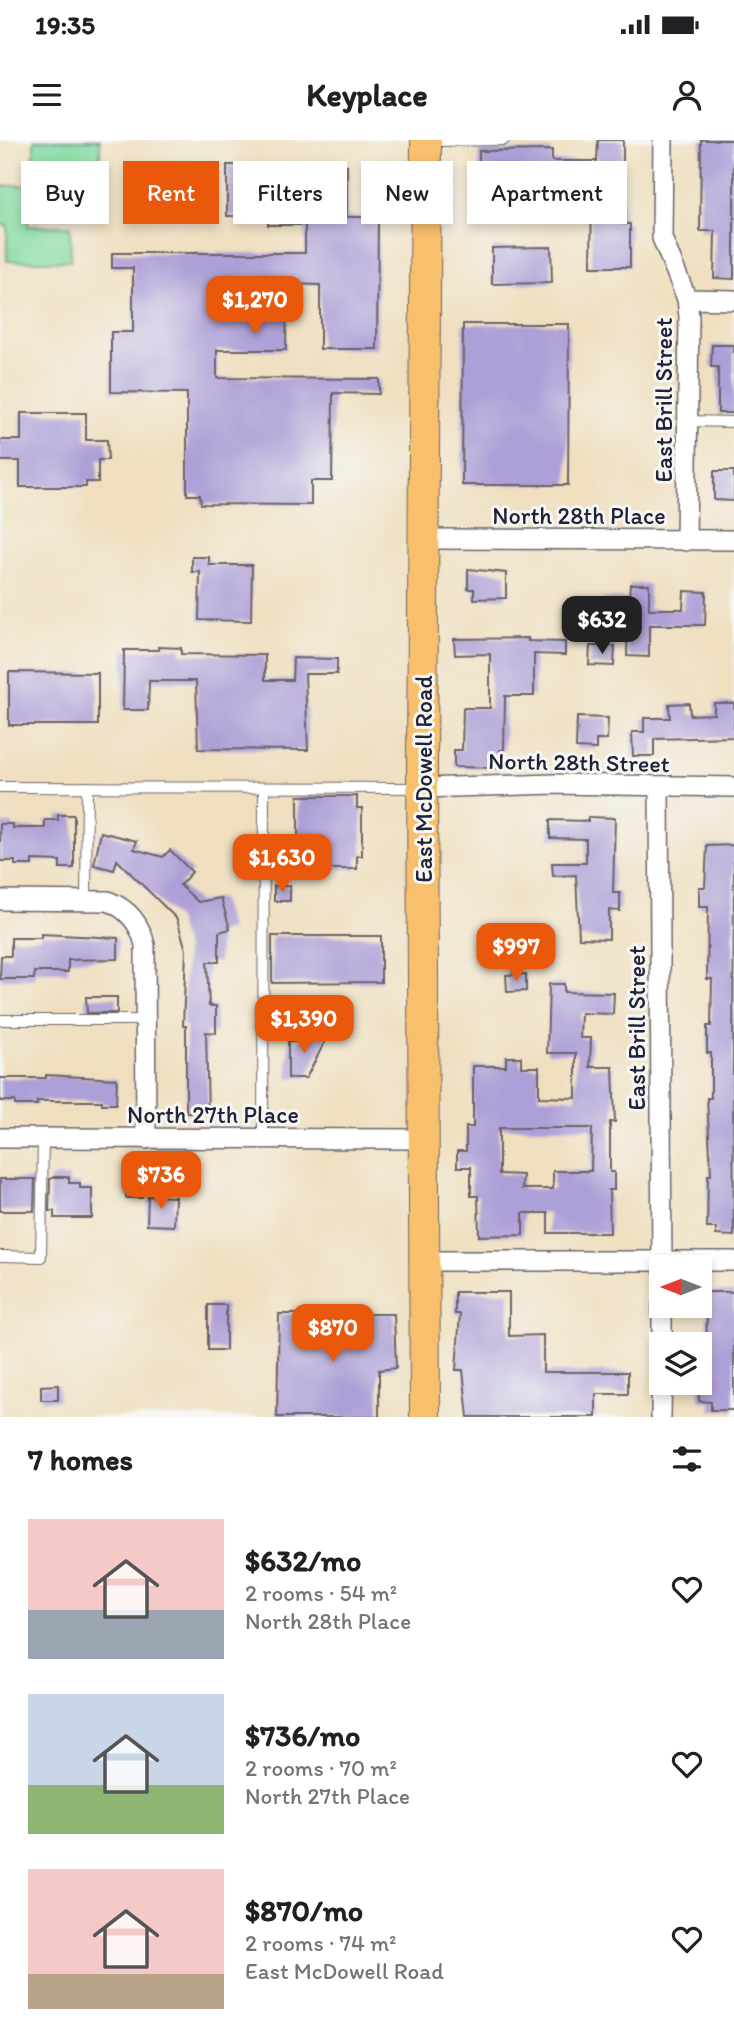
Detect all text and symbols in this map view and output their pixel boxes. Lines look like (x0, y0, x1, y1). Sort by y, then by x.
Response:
text: 19:35 (35, 9, 95, 41)
icon: menu (28, 76, 66, 114)
text: Keyplace (306, 76, 428, 114)
icon: person (668, 76, 706, 114)
chip: Buy (21, 161, 109, 224)
chip: Rent (123, 161, 219, 224)
chip: Filters (233, 161, 347, 224)
chip: New (361, 161, 453, 224)
chip: Apartment (467, 161, 627, 224)
pin: $1,270 (198, 276, 312, 336)
text: $1,270 (222, 285, 288, 313)
street label: East Brill Street (649, 318, 678, 482)
street label: North 28th Place (492, 501, 666, 530)
pin: $632 (561, 596, 643, 656)
text: $632 (578, 605, 626, 633)
street label: East McDowell Road (409, 675, 438, 883)
street label: North 28th Street (488, 746, 670, 778)
pin: $1,630 (225, 834, 339, 894)
text: $1,630 (249, 843, 315, 871)
pin: $997 (475, 924, 557, 983)
text: $997 (492, 932, 540, 960)
street label: East Brill Street (622, 946, 651, 1110)
pin: $1,390 (247, 996, 361, 1055)
text: $1,390 (271, 1004, 337, 1032)
street label: North 27th Place (127, 1100, 299, 1129)
pin: $736 (120, 1152, 202, 1211)
text: $736 (137, 1160, 185, 1188)
north arrow (649, 1255, 712, 1318)
map controls (649, 1255, 712, 1395)
pin: $870 (292, 1304, 374, 1364)
text: $870 (308, 1313, 358, 1341)
button: layers (649, 1332, 712, 1395)
icon: filters (668, 1440, 706, 1478)
text: 7 homes (28, 1441, 133, 1478)
text: $632/mo (245, 1542, 361, 1579)
icon: home (84, 1547, 168, 1631)
icon: heart (668, 1570, 706, 1608)
text: 2 rooms · 54 m² (245, 1579, 397, 1607)
text: North 28th Place (245, 1607, 411, 1635)
text: $736/mo (245, 1717, 360, 1754)
icon: home (84, 1722, 168, 1806)
icon: heart (668, 1745, 706, 1783)
text: 2 rooms · 70 m² (245, 1754, 397, 1782)
text: North 27th Place (245, 1782, 410, 1810)
text: $870/mo (245, 1892, 363, 1929)
icon: home (84, 1897, 168, 1981)
icon: heart (668, 1920, 706, 1958)
text: 2 rooms · 74 m² (245, 1929, 397, 1957)
text: East McDowell Road (245, 1957, 444, 1985)

